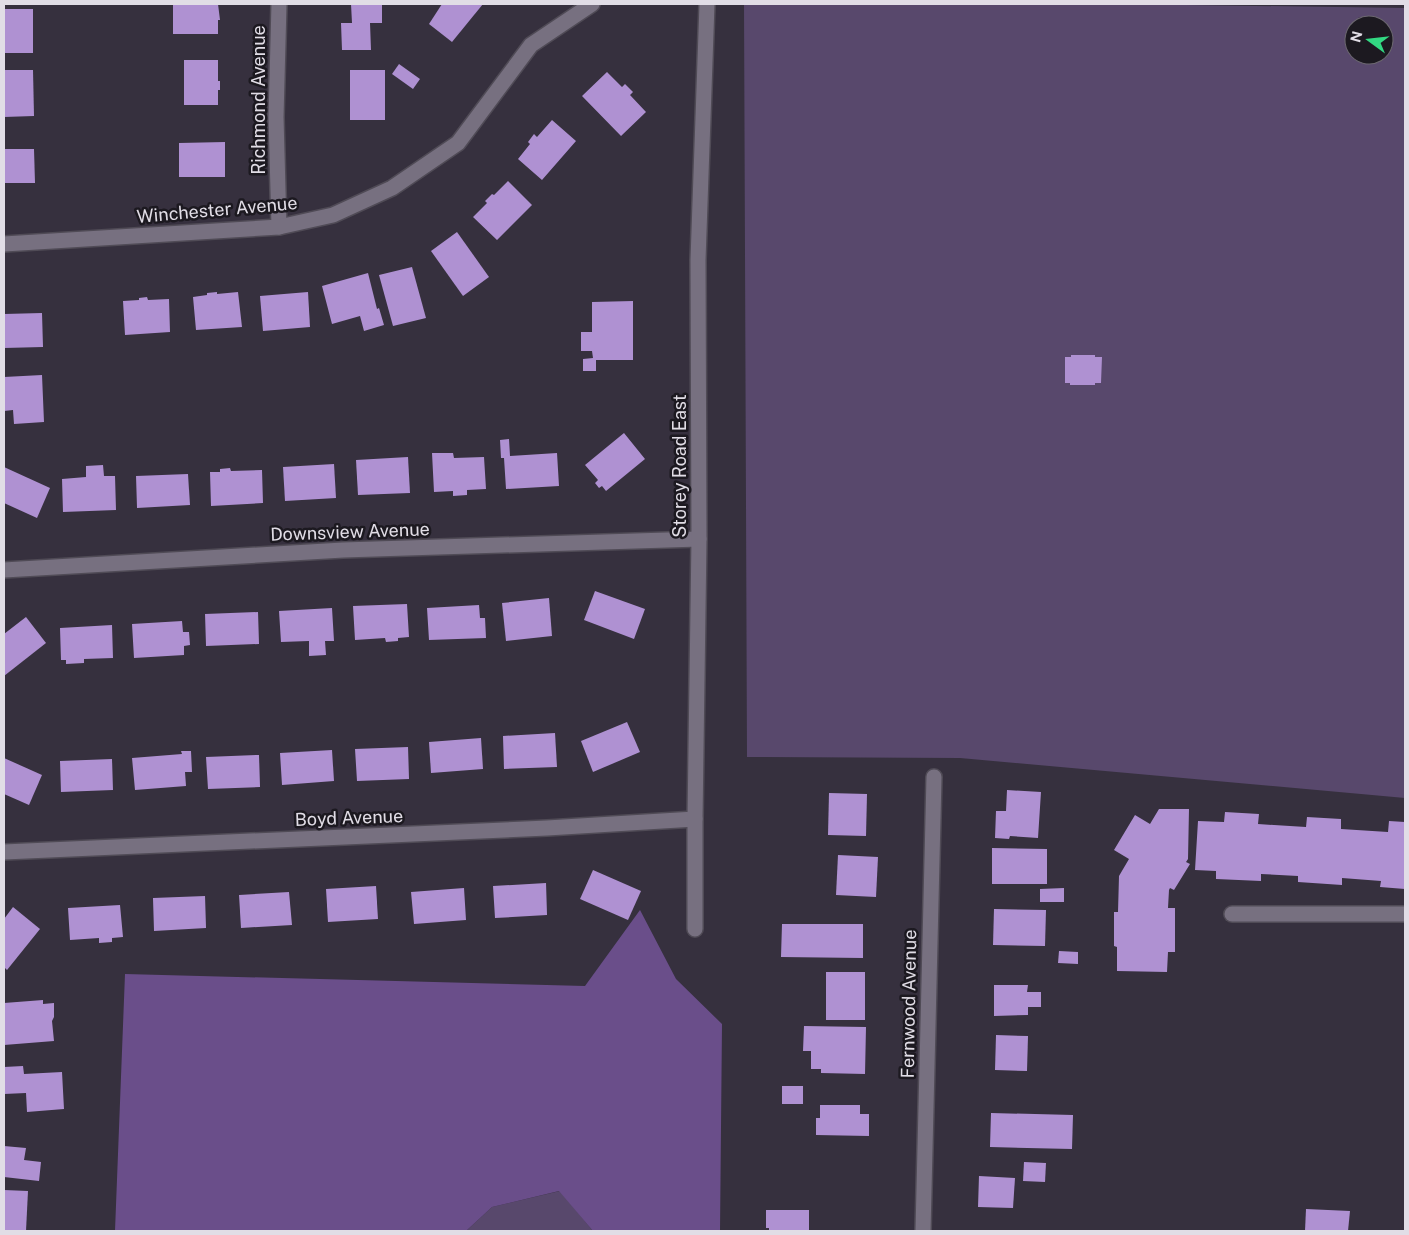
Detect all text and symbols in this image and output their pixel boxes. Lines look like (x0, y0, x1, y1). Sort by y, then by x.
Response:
north arrow (1344, 15, 1394, 65)
street label: Richmond Avenue (248, 25, 269, 175)
text: N (1347, 29, 1366, 44)
street label: Winchester Avenue (136, 192, 298, 227)
street label: Storey Road East (669, 394, 690, 538)
street label: Downsview Avenue (270, 518, 430, 545)
street label: Boyd Avenue (294, 805, 404, 830)
street label: Fernwood Avenue (897, 929, 920, 1079)

